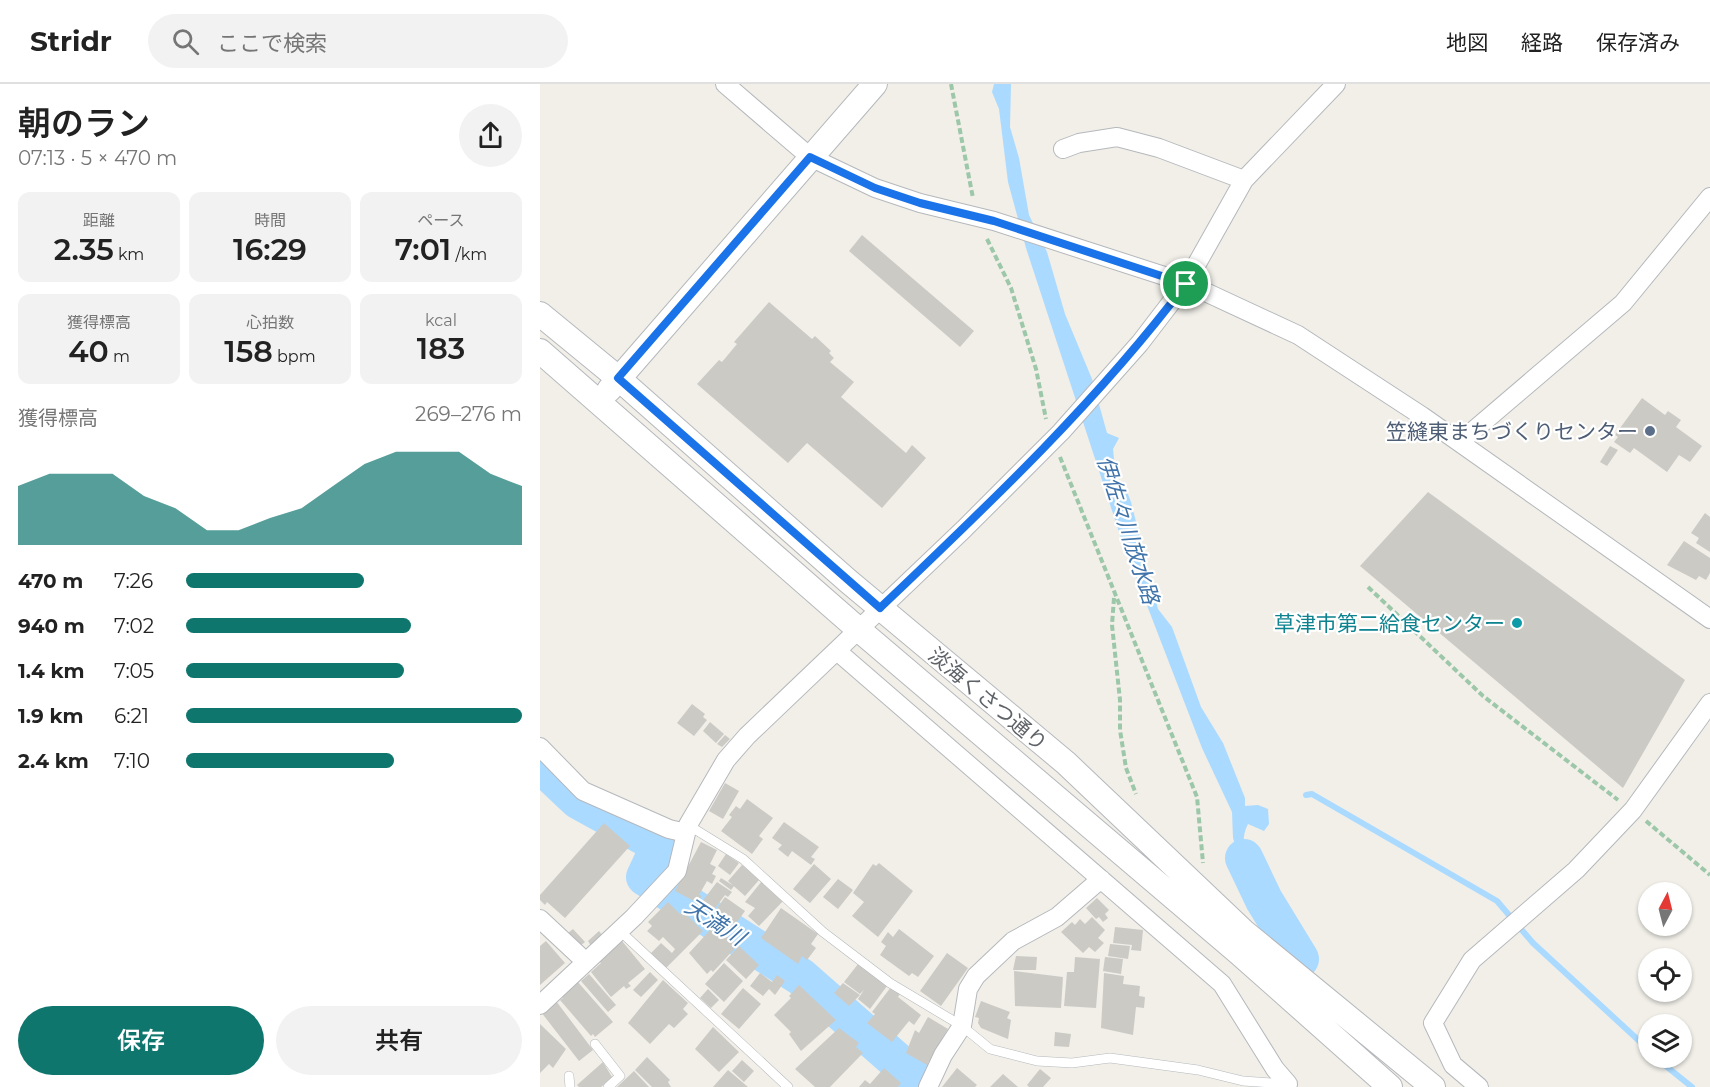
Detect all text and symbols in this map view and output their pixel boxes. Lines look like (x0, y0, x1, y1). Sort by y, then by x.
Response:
search box (148, 14, 568, 68)
text: Stridr (30, 24, 112, 58)
icon: search (169, 25, 202, 58)
text: ここで検索 (217, 30, 327, 57)
text: 地図 (1446, 30, 1488, 55)
text: 経路 (1521, 30, 1563, 55)
text: 保存済み (1596, 30, 1680, 55)
text: 朝のラン (18, 103, 150, 143)
button: share (459, 104, 522, 167)
text: 07:13 · 5 × 470 m (18, 146, 177, 170)
text: 距離 (83, 211, 115, 230)
text: 時間 (254, 211, 286, 230)
text: ペース (417, 211, 465, 230)
text: 2.35 (54, 231, 114, 268)
text: 16:29 (233, 231, 307, 268)
text: 7:01 (395, 231, 451, 268)
text: km (114, 245, 144, 264)
text: /km (451, 245, 487, 264)
pin (1160, 258, 1211, 309)
icon: arrive (1169, 267, 1202, 300)
text: kcal (425, 311, 457, 330)
text: 獲得標高 (67, 313, 131, 332)
text: 心拍数 (246, 313, 294, 332)
text: 183 (417, 330, 465, 367)
text: 40 (68, 333, 109, 370)
text: 158 (224, 333, 273, 370)
text: m (109, 347, 130, 366)
text: bpm (273, 347, 316, 366)
text: 269–276 m (415, 402, 522, 426)
text: 獲得標高 (18, 406, 98, 430)
place label: 笠縫東まちづくりセンター (1386, 419, 1638, 444)
marker: 笠縫東まちづくりセンター (1643, 424, 1657, 438)
water label: 伊佐々川放水路 (1091, 453, 1165, 609)
text: 470 m (18, 569, 83, 593)
text: 7:26 (114, 569, 153, 593)
place label: 草津市第二給食センター (1274, 611, 1505, 636)
text: 940 m (18, 614, 85, 638)
text: 7:02 (114, 614, 154, 638)
marker: 草津市第二給食センター (1510, 616, 1524, 630)
street label: 淡海くさつ通り (924, 642, 1052, 756)
text: 1.4 km (18, 659, 85, 683)
text: 7:05 (114, 659, 154, 683)
text: 1.9 km (18, 704, 84, 728)
text: 6:21 (114, 704, 149, 728)
text: 2.4 km (18, 749, 89, 773)
text: 7:10 (114, 749, 150, 773)
north arrow (1638, 882, 1692, 936)
map controls (1638, 882, 1692, 1068)
water label: 天満川 (680, 893, 752, 952)
button: locate (1638, 948, 1692, 1002)
button: 保存 (18, 1006, 264, 1075)
button: 共有 (276, 1006, 522, 1075)
button: layers (1638, 1014, 1692, 1068)

